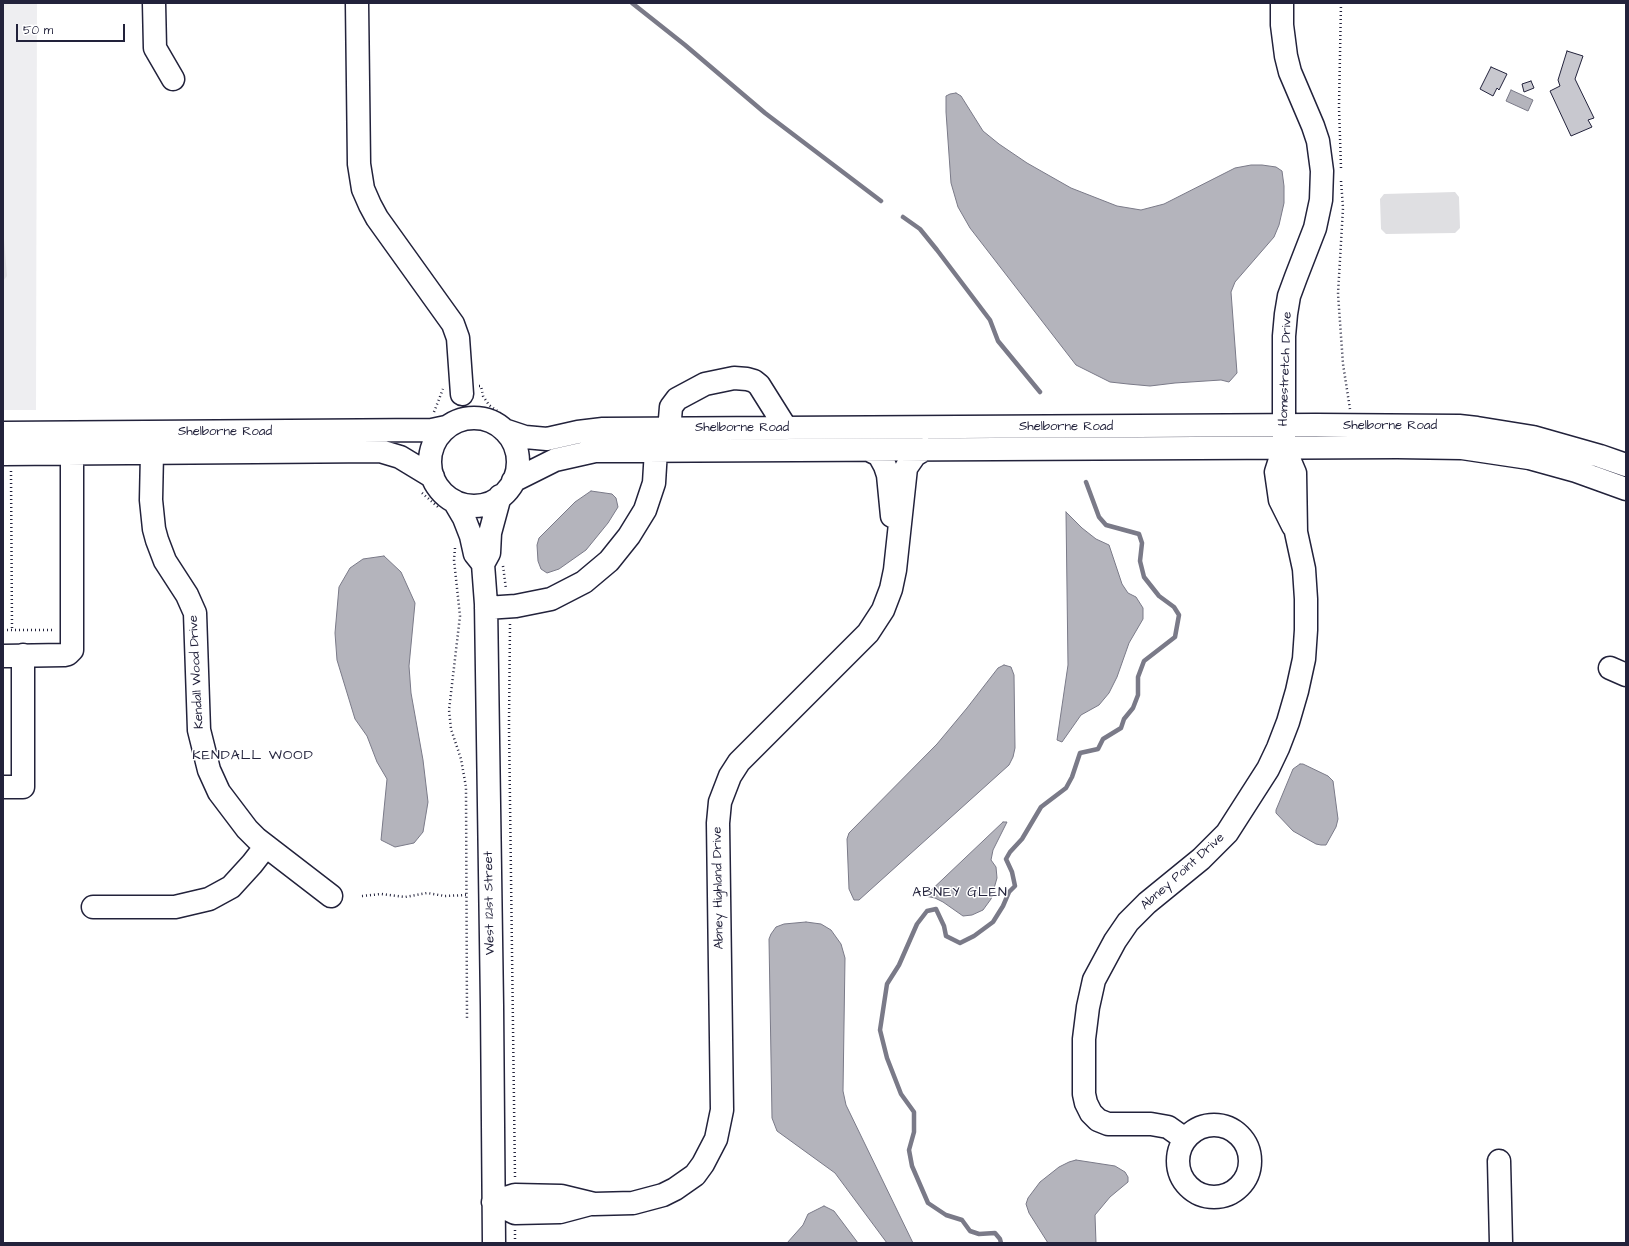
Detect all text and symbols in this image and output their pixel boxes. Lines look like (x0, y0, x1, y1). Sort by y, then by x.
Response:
scale bar (18, 16, 127, 42)
text: 50 m (23, 22, 53, 39)
street label: Homestretch Drive (1276, 311, 1296, 427)
street label: Shelborne Road (1343, 418, 1437, 434)
street label: Shelborne Road (1019, 419, 1113, 435)
street label: Shelborne Road (695, 420, 789, 436)
street label: Shelborne Road (178, 424, 272, 440)
street label: Kendall Wood Drive (186, 615, 208, 729)
district label: KENDALL WOOD (192, 748, 314, 764)
street label: Abney Highland Drive (710, 826, 728, 950)
street label: Abney Point Drive (1138, 830, 1228, 914)
street label: West 121st Street (481, 851, 499, 955)
district label: ABNEY GLEN (912, 885, 1008, 901)

